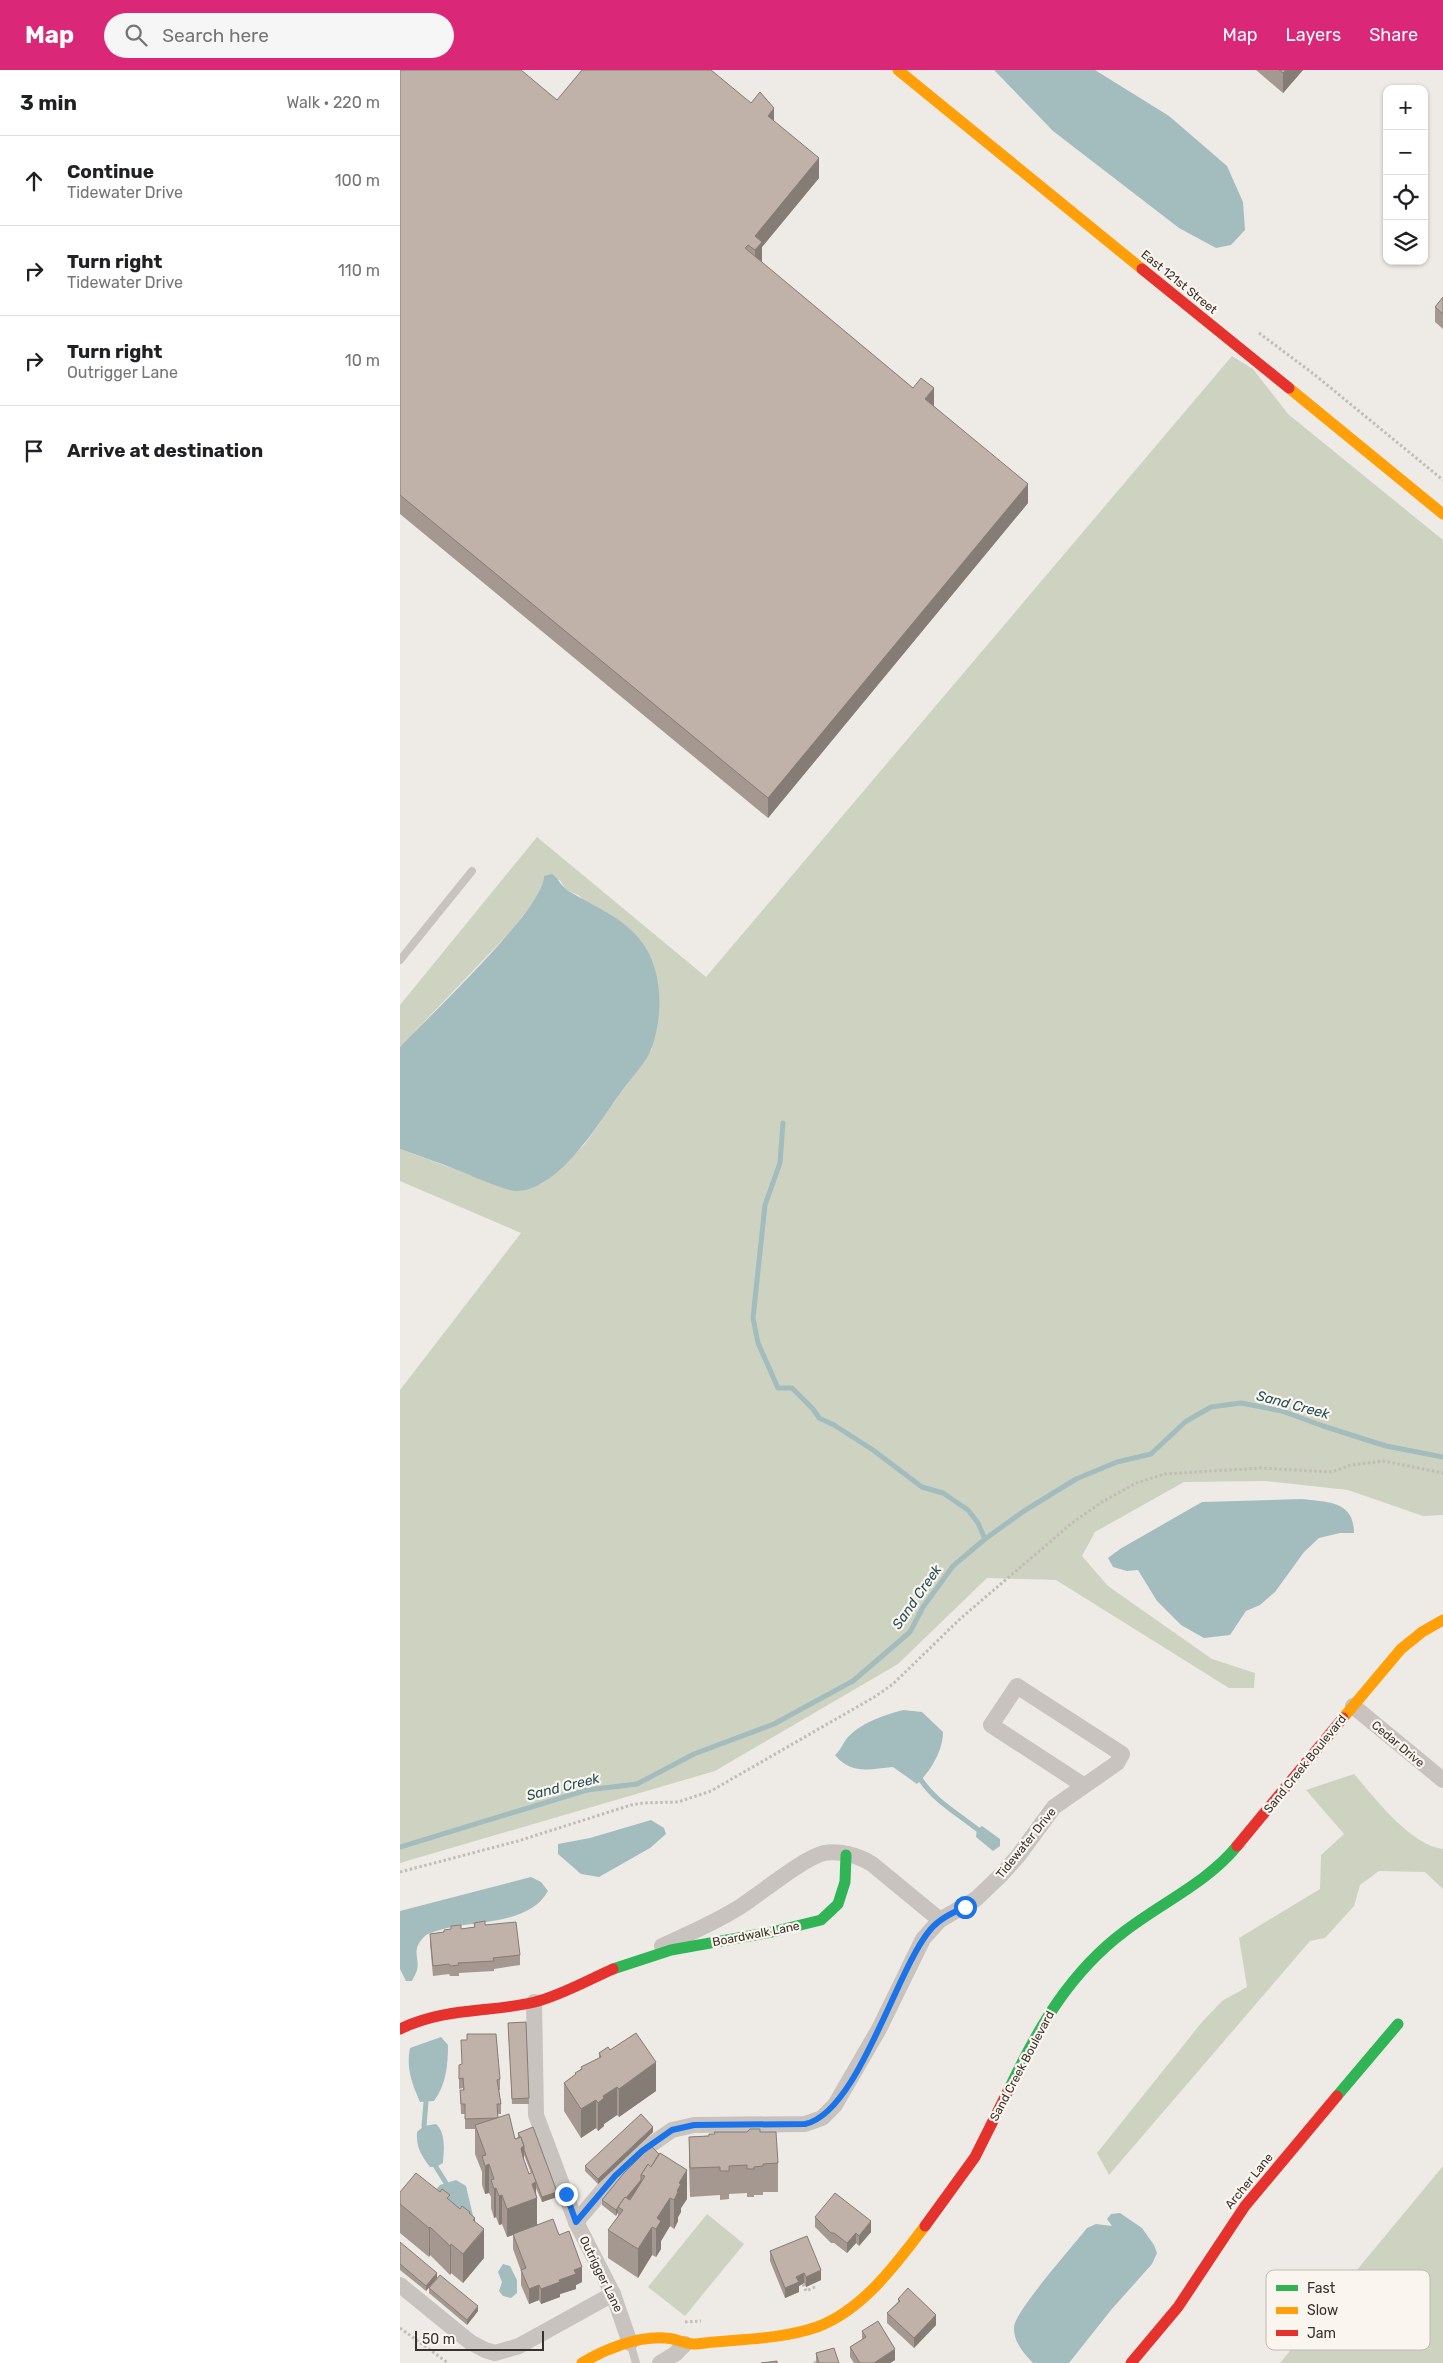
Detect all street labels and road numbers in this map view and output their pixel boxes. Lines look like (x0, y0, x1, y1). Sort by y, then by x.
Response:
street label: East 121st Street (1138, 247, 1220, 317)
street label: Sand Creek Boulevard (1261, 1712, 1349, 1816)
street label: Cedar Drive (1369, 1718, 1427, 1770)
street label: Tidewater Drive (993, 1805, 1059, 1881)
street label: Boardwalk Lane (711, 1919, 801, 1949)
street label: Sand Creek Boulevard (987, 2009, 1057, 2123)
street label: Archer Lane (1222, 2150, 1276, 2212)
street label: Outrigger Lane (576, 2234, 626, 2315)

